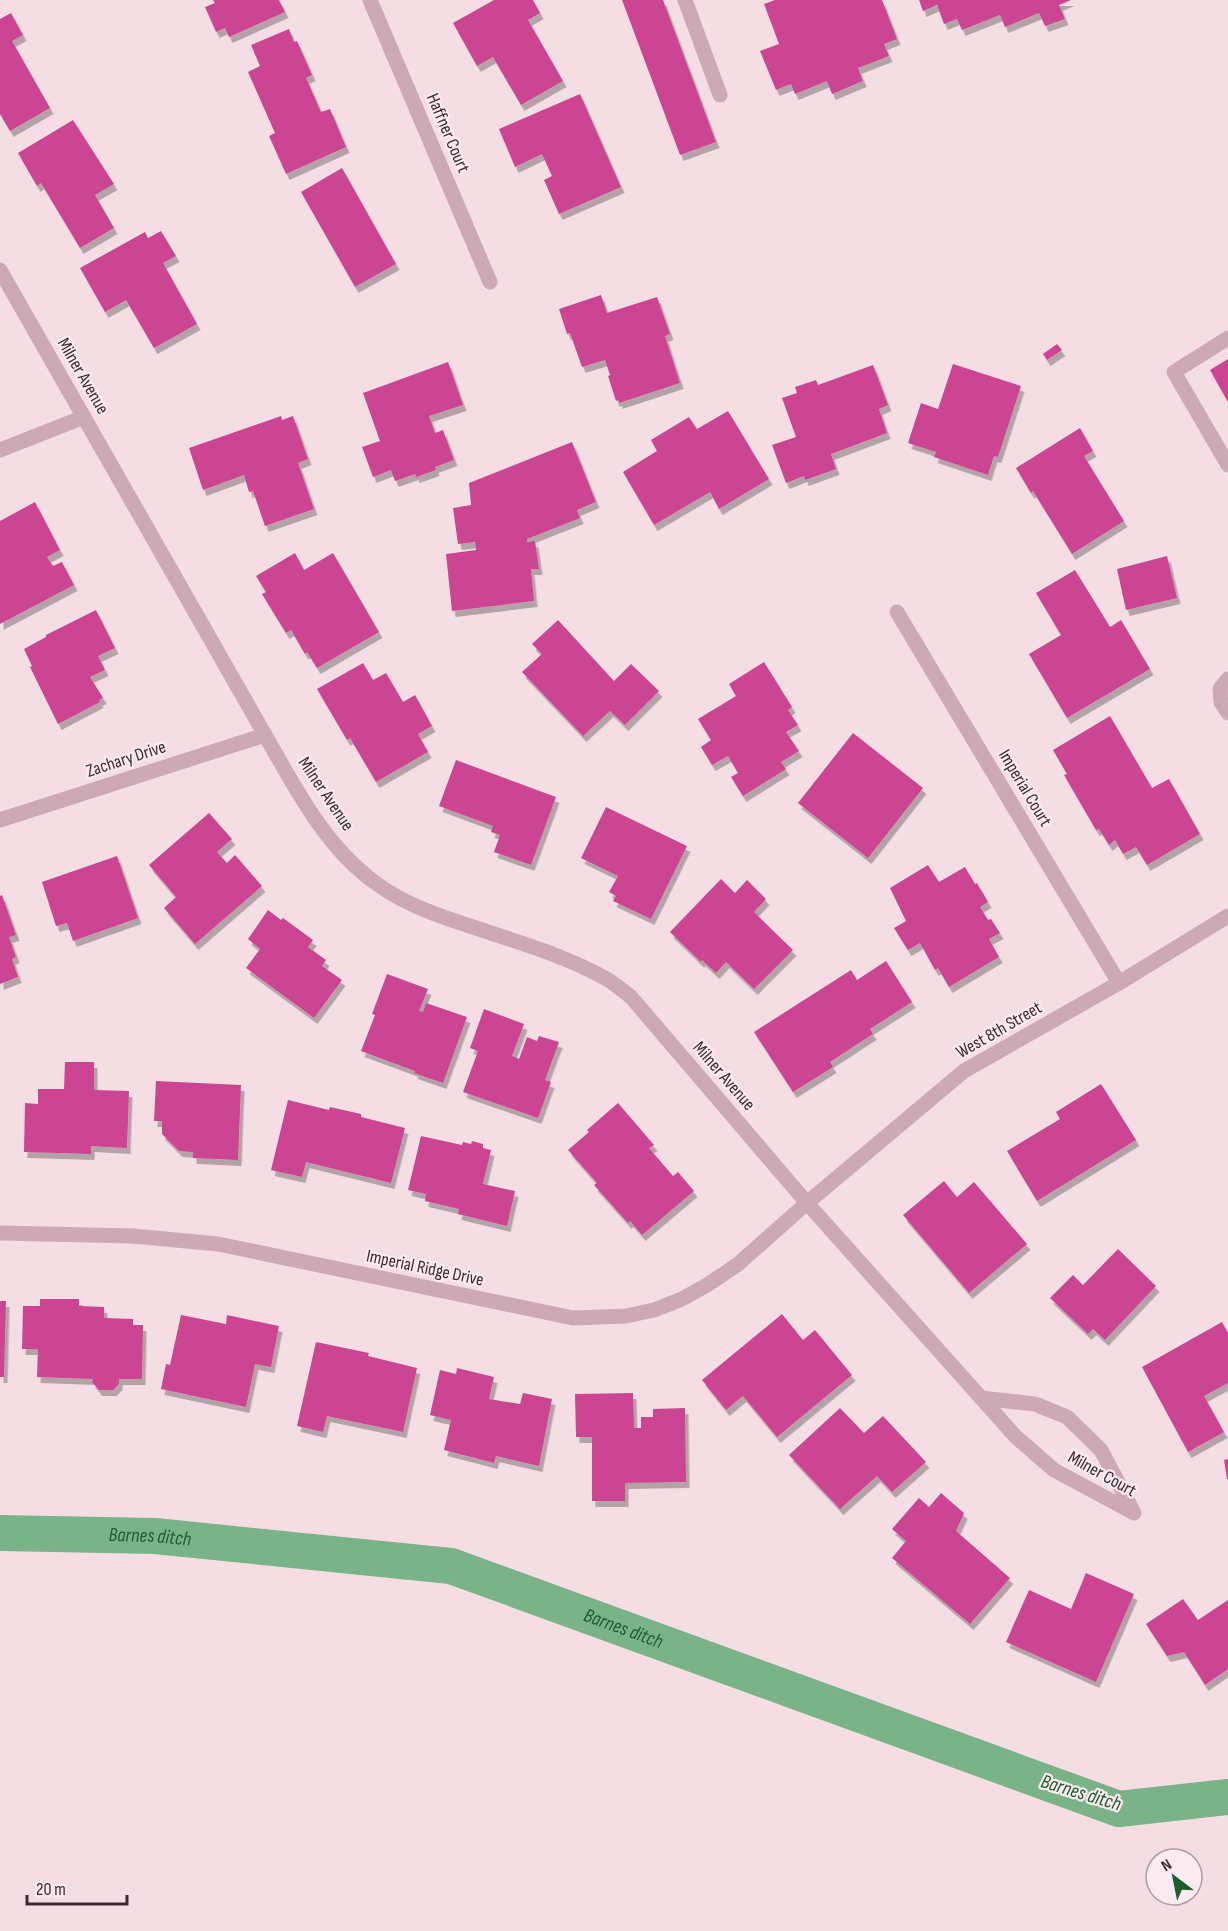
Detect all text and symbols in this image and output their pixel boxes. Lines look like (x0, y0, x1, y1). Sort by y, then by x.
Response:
street label: Haffner Court (422, 90, 474, 176)
street label: Milner Avenue (53, 334, 113, 418)
street label: Zachary Drive (83, 736, 169, 782)
street label: Imperial Court (994, 746, 1056, 831)
street label: Milner Avenue (294, 753, 358, 835)
street label: West 8th Street (952, 997, 1046, 1063)
street label: Milner Avenue (688, 1037, 760, 1115)
street label: Imperial Ridge Drive (364, 1245, 486, 1291)
street label: Milner Court (1064, 1447, 1140, 1502)
water label: Barnes ditch (108, 1523, 192, 1552)
water label: Barnes ditch (580, 1603, 666, 1654)
water label: Barnes ditch (1038, 1769, 1124, 1817)
north arrow (1144, 1847, 1204, 1907)
text: N (1158, 1855, 1176, 1876)
scale bar (27, 1868, 128, 1906)
text: 20 m (36, 1879, 66, 1900)

